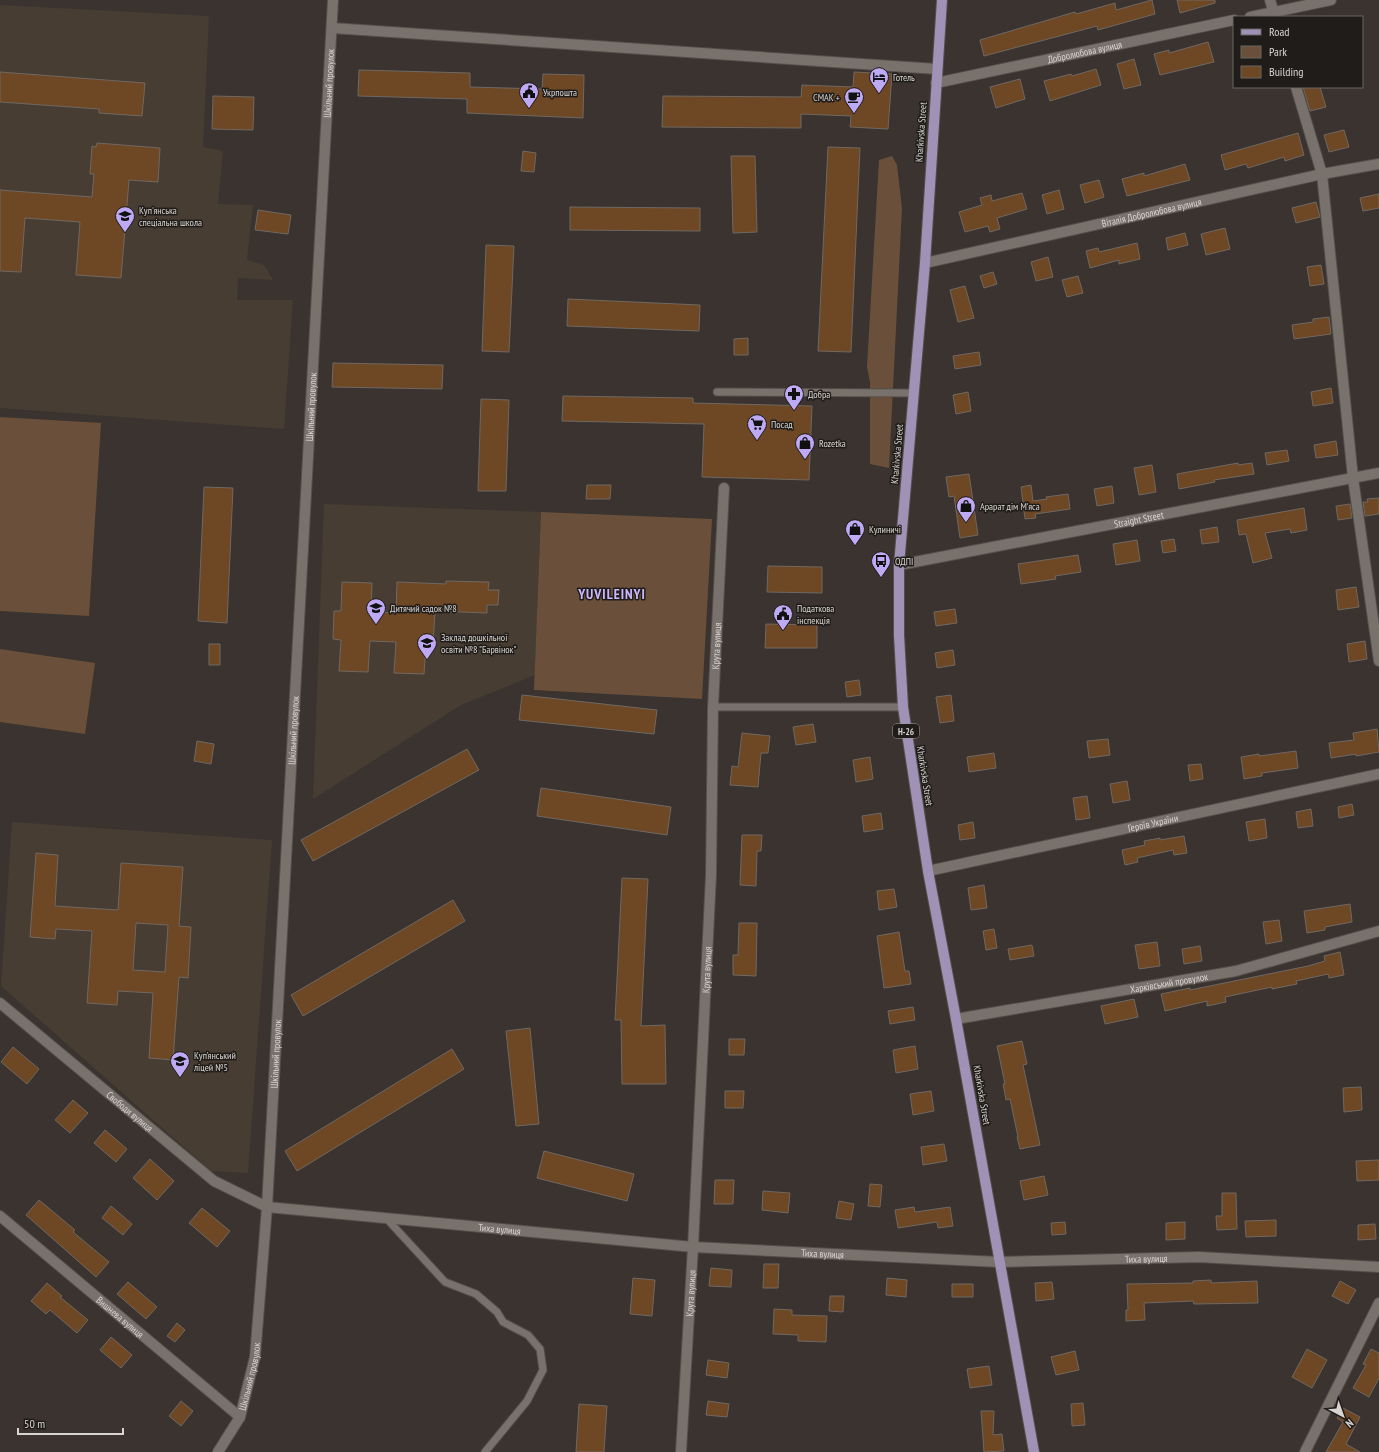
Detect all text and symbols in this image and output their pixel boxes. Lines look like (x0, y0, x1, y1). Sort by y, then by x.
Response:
legend (1233, 16, 1363, 88)
text: Road (1269, 24, 1289, 39)
street label: Добролюбова вулиця (1046, 37, 1123, 66)
text: Park (1269, 44, 1287, 59)
street label: Шкільний провулок (320, 48, 337, 118)
text: Building (1269, 64, 1304, 79)
hotel icon: Готель (868, 66, 890, 94)
place label: Готель (893, 71, 915, 84)
public building icon: Укрпошта (518, 81, 540, 109)
place label: Укрпошта (543, 86, 577, 99)
cafe icon: СМАК + (843, 86, 865, 114)
place label: СМАК + (813, 91, 840, 104)
street label: Kharkivska Street (912, 101, 930, 162)
street label: Віталія Добролюбова вулиця (1100, 195, 1203, 230)
place label: Куп'янська спеціальна школа (139, 204, 202, 229)
school or university icon: Куп'янська спеціальна школа (114, 205, 136, 233)
street label: Шкільний провулок (302, 372, 319, 442)
pharmacy icon: Добра (783, 383, 805, 411)
place label: Добра (808, 388, 830, 401)
supermarket icon: Посад (746, 413, 768, 441)
place label: Посад (771, 418, 793, 431)
street label: Kharkivska Street (888, 423, 906, 484)
shop icon: Rozetka (794, 432, 816, 460)
place label: Rozetka (819, 437, 846, 450)
shop icon: Арарат дім М'яса (955, 495, 977, 523)
place label: Арарат дім М'яса (980, 500, 1040, 513)
street label: Straight Street (1113, 508, 1165, 530)
shop icon: Кулиничі (844, 518, 866, 546)
place label: Кулиничі (869, 523, 901, 536)
bus stop icon: ОДПІ (870, 550, 892, 578)
place label: ОДПІ (895, 555, 913, 568)
district label: YUVILEINYI (577, 585, 646, 603)
school or university icon: Дитячий садок №8 (365, 597, 387, 625)
place label: Дитячий садок №8 (390, 602, 457, 615)
place label: Податкова інспекція (797, 602, 834, 627)
public building icon: Податкова інспекція (772, 603, 794, 631)
street label: Крута вулиця (708, 622, 724, 670)
place label: Заклад дошкільної освіти №8 "Барвінок" (441, 631, 516, 656)
school or university icon: Заклад дошкільної освіти №8 "Барвінок" (416, 632, 438, 660)
street label: Шкільний провулок (285, 695, 301, 765)
road number: Н-26 (893, 724, 919, 738)
street label: Kharkivska Street (914, 745, 936, 807)
street label: Героїв України (1127, 811, 1179, 834)
street label: Крута вулиця (699, 946, 714, 993)
street label: Харківський провулок (1129, 969, 1209, 996)
street label: Шкільний провулок (267, 1019, 284, 1089)
place label: Куп’янський ліцей №5 (193, 1049, 236, 1074)
school or university icon: Куп’янський ліцей №5 (169, 1050, 191, 1078)
street label: Kharkivska Street (970, 1064, 994, 1126)
street label: Свободи вулиця (104, 1088, 156, 1134)
street label: Тиха вулиця (478, 1220, 522, 1237)
street label: Тиха вулиця (801, 1246, 844, 1261)
street label: Тиха вулиця (1125, 1251, 1168, 1265)
street label: Крута вулиця (682, 1269, 698, 1317)
street label: Вишнева вулиця (94, 1293, 147, 1341)
street label: Шкільний провулок (235, 1342, 263, 1412)
north arrow (1323, 1396, 1363, 1436)
scale bar (18, 1410, 123, 1436)
text: 50 m (24, 1416, 45, 1431)
text: N (1343, 1416, 1356, 1431)

